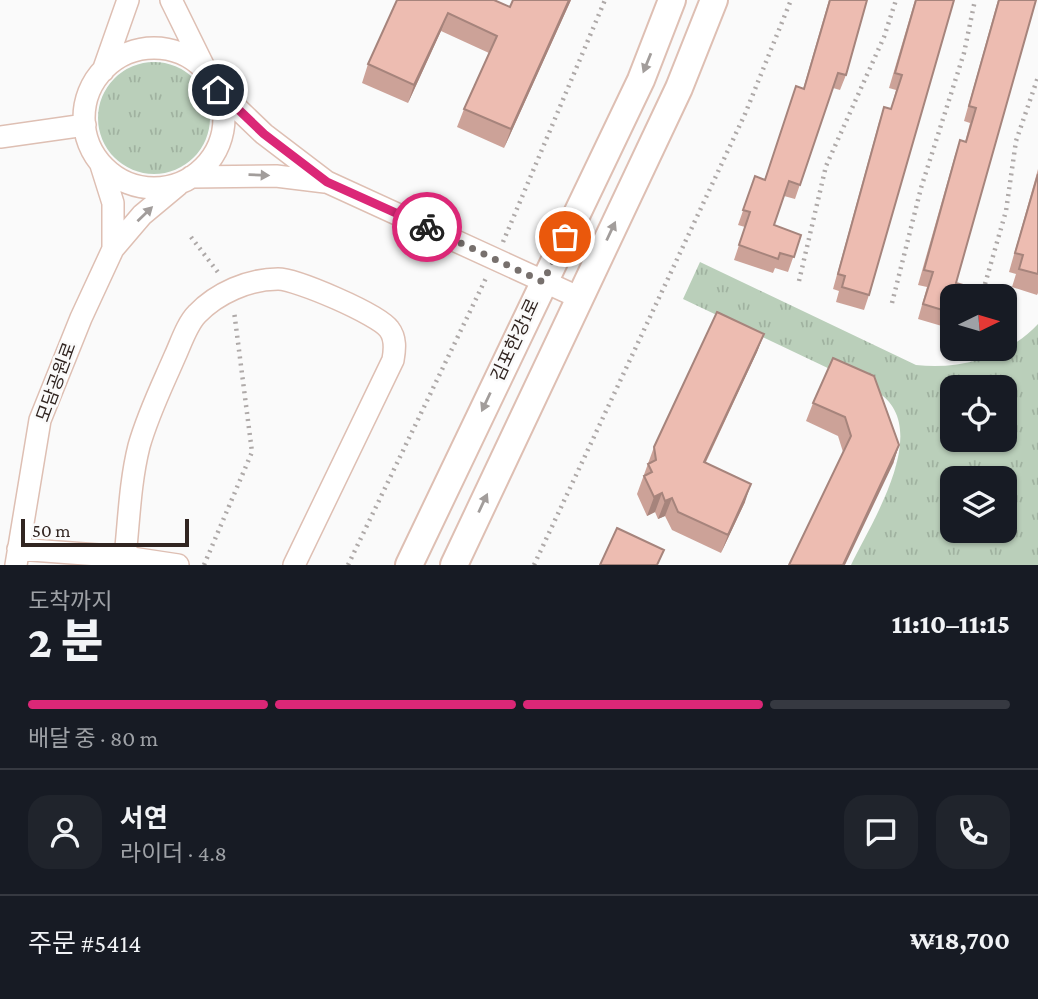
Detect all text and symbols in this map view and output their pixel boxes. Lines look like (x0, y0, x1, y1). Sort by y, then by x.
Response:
one-way arrow (642, 53, 653, 74)
pin (188, 60, 248, 120)
icon: home (199, 71, 237, 109)
one-way arrow (248, 170, 270, 181)
courier (392, 192, 462, 262)
one-way arrow (136, 206, 153, 222)
pin (535, 207, 595, 267)
icon: bike (408, 208, 446, 246)
icon: bag (546, 218, 584, 256)
one-way arrow (606, 221, 617, 241)
north arrow (940, 284, 1017, 360)
map controls (940, 284, 1017, 543)
street label: 김포한강1로 (487, 296, 543, 384)
street label: 모담공원로 (32, 340, 80, 424)
button: locate (940, 375, 1017, 452)
one-way arrow (480, 391, 491, 412)
button: layers (940, 466, 1017, 543)
one-way arrow (477, 493, 489, 513)
scale bar (21, 516, 189, 548)
text: 50 m (32, 520, 71, 541)
text: 도착까지 (28, 588, 113, 614)
text: 11:10–11:15 (892, 610, 1010, 639)
text: 2 분 (28, 616, 103, 667)
text: 배달 중 · 80 m (28, 725, 158, 751)
button: person (28, 795, 102, 869)
button: chat (844, 795, 918, 869)
button: phone (936, 795, 1010, 869)
text: 서연 (120, 804, 168, 833)
text: 라이더 · 4.8 (120, 840, 227, 866)
text: ₩18,700 (910, 926, 1010, 955)
text: 주문 #5414 (28, 929, 142, 958)

